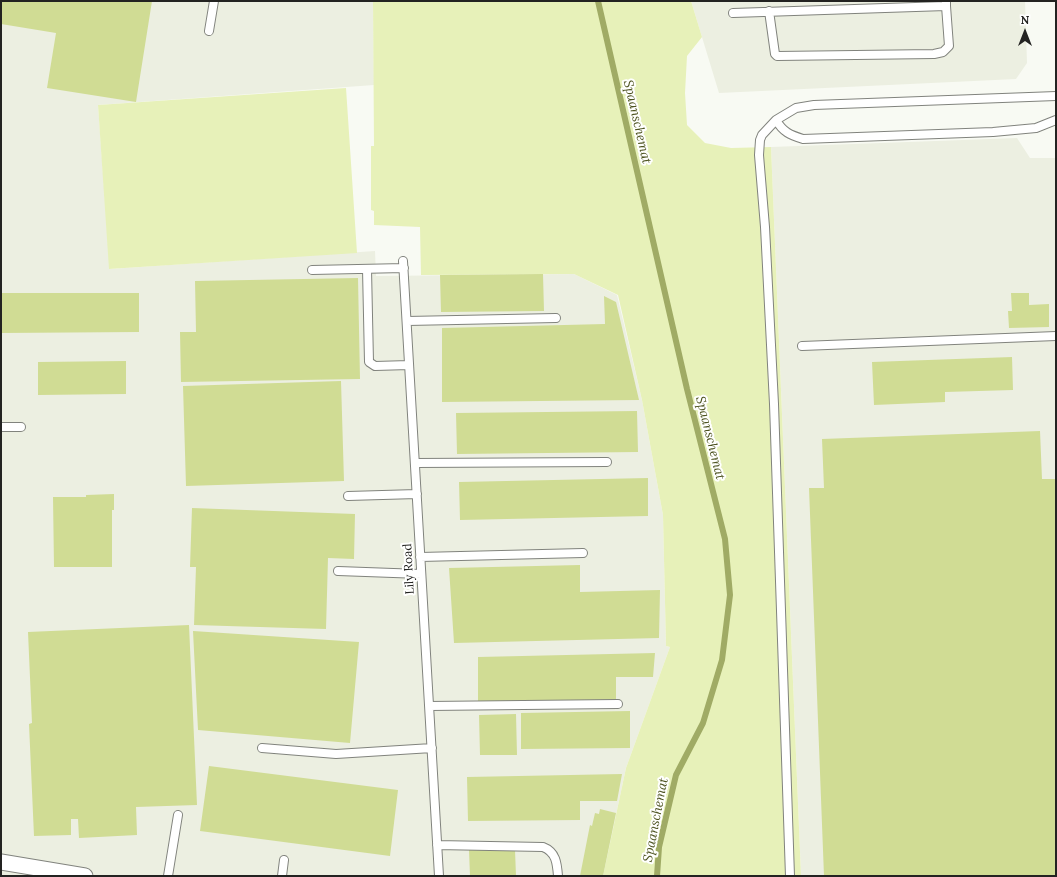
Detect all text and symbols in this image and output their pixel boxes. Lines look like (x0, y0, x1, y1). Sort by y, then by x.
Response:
north arrow (1005, 12, 1045, 52)
text: N (1021, 13, 1029, 27)
water label: Spaanschemat (620, 79, 654, 165)
water label: Spaanschemat (692, 395, 728, 481)
street label: Lily Road (400, 543, 418, 595)
water label: Spaanschemat (640, 777, 672, 863)

